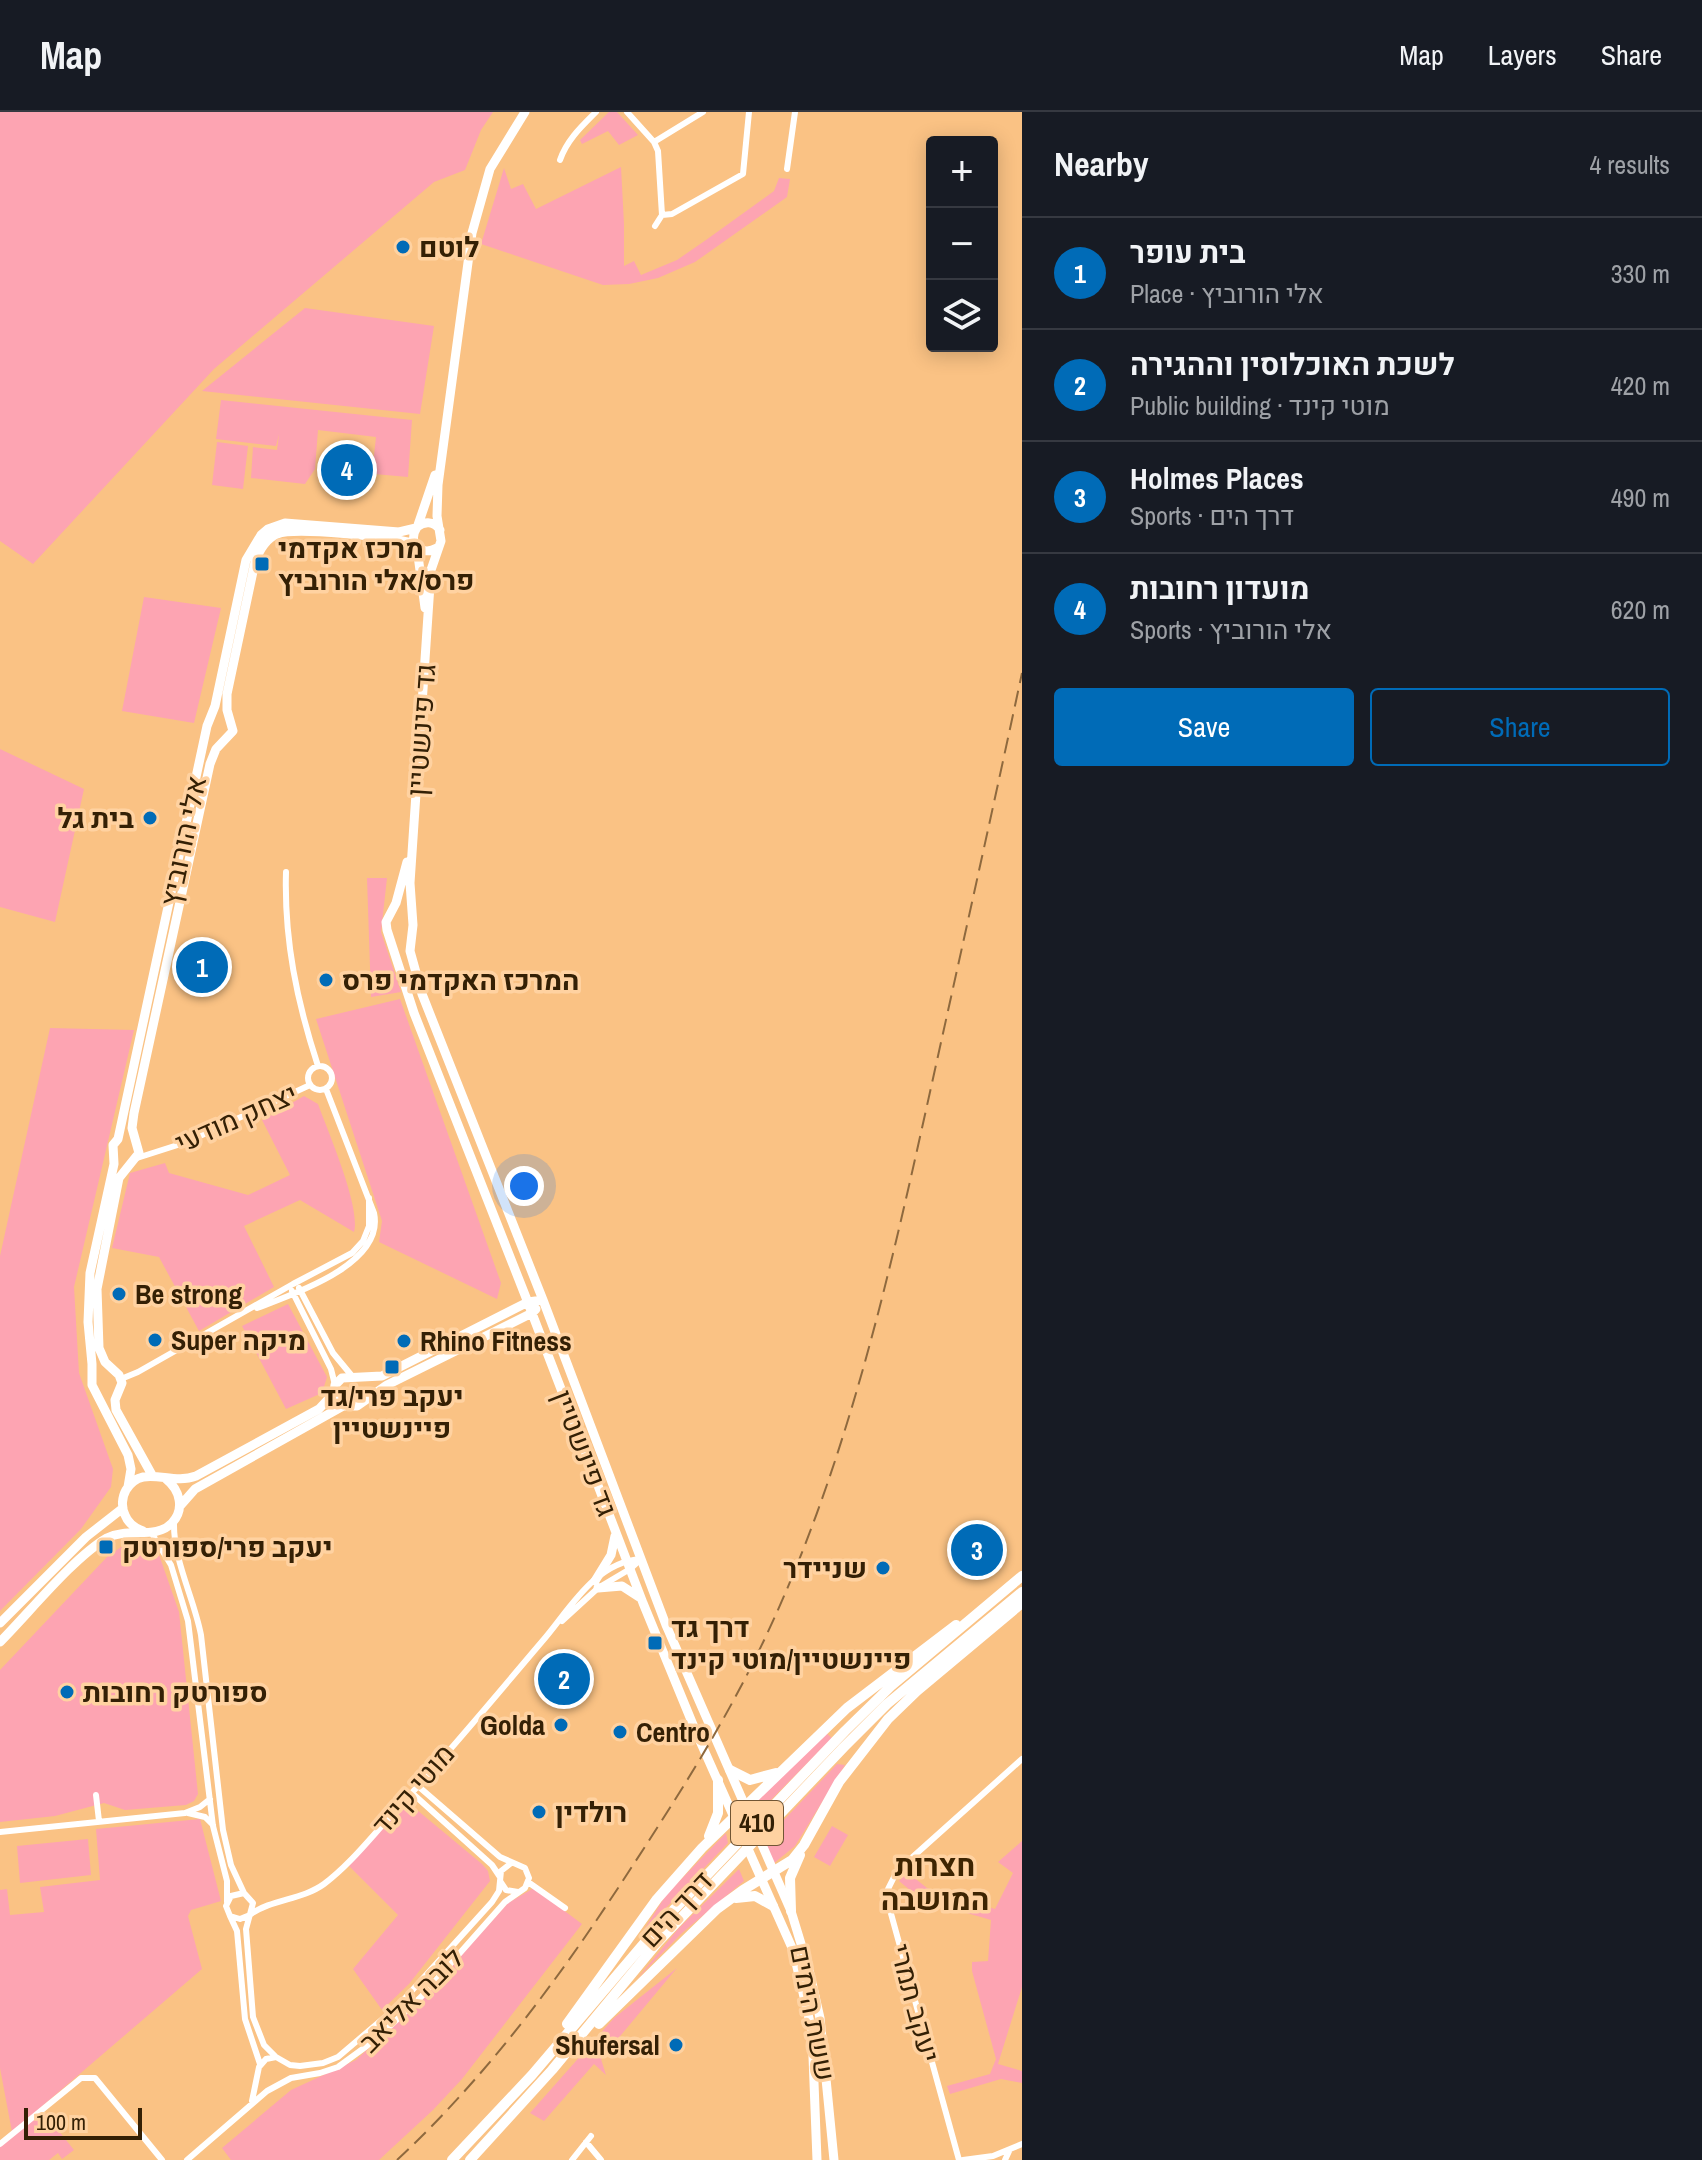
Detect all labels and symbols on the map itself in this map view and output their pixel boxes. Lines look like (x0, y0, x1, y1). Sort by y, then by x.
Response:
place label: לוטם (419, 228, 479, 266)
marker: לוטם (394, 238, 412, 256)
pin: 4 (321, 440, 373, 500)
place label: מרכז אקדמי פרס/אלי הורוביץ (278, 529, 475, 599)
marker: מרכז אקדמי פרס/אלי הורוביץ (253, 555, 271, 573)
street label: גד פינשטיין (397, 663, 445, 797)
street label: אלי הורוביץ (151, 772, 215, 910)
place label: בית גל (57, 799, 134, 837)
marker: בית גל (141, 809, 159, 827)
pin: 1 (176, 937, 228, 997)
place label: המרכז האקדמי פרס (342, 961, 579, 999)
marker: המרכז האקדמי פרס (317, 971, 335, 989)
street label: יצחק מודעי (169, 1074, 303, 1162)
your location (504, 1166, 544, 1206)
place label: Be strong (135, 1275, 242, 1313)
marker: Be strong (110, 1285, 128, 1303)
place label: Super מיקה (171, 1321, 306, 1359)
place label: Rhino Fitness (420, 1322, 572, 1360)
marker: Super מיקה (146, 1331, 164, 1349)
marker: Rhino Fitness (395, 1332, 413, 1350)
marker: יעקב פרי/גד פיינשטיין (383, 1358, 401, 1376)
place label: יעקב פרי/גד פיינשטיין (321, 1377, 463, 1447)
street label: גד פינשטיין (544, 1384, 626, 1522)
pin: 3 (951, 1520, 1003, 1580)
place label: יעקב פרי/ספורטק (122, 1528, 332, 1566)
marker: יעקב פרי/ספורטק (97, 1538, 115, 1556)
place label: שניידר (783, 1549, 867, 1587)
marker: שניידר (874, 1559, 892, 1577)
place label: דרך גד פיינשטיין/מוטי קינד (671, 1608, 911, 1678)
marker: דרך גד פיינשטיין/מוטי קינד (646, 1634, 664, 1652)
pin: 2 (538, 1649, 590, 1709)
place label: ספורטק רחובות (83, 1673, 268, 1711)
marker: ספורטק רחובות (58, 1683, 76, 1701)
place label: Golda (480, 1706, 545, 1744)
place label: Centro (636, 1713, 710, 1751)
marker: Golda (552, 1716, 570, 1734)
marker: Centro (611, 1723, 629, 1741)
street label: מוטי קינד (363, 1736, 463, 1842)
place label: רולדין (555, 1793, 627, 1831)
road number: 410 (731, 1801, 783, 1845)
marker: רולדין (530, 1803, 548, 1821)
district label: חצרות המושבה (881, 1845, 989, 1919)
street label: דרך הים (631, 1863, 721, 1955)
street label: לובה אליאב (350, 1939, 472, 2061)
street label: יעקב תמרי (881, 1940, 949, 2066)
street label: ששת הימים (781, 1942, 845, 2084)
place label: Shufersal (555, 2026, 660, 2064)
marker: Shufersal (667, 2036, 685, 2054)
scale bar (24, 2104, 142, 2140)

